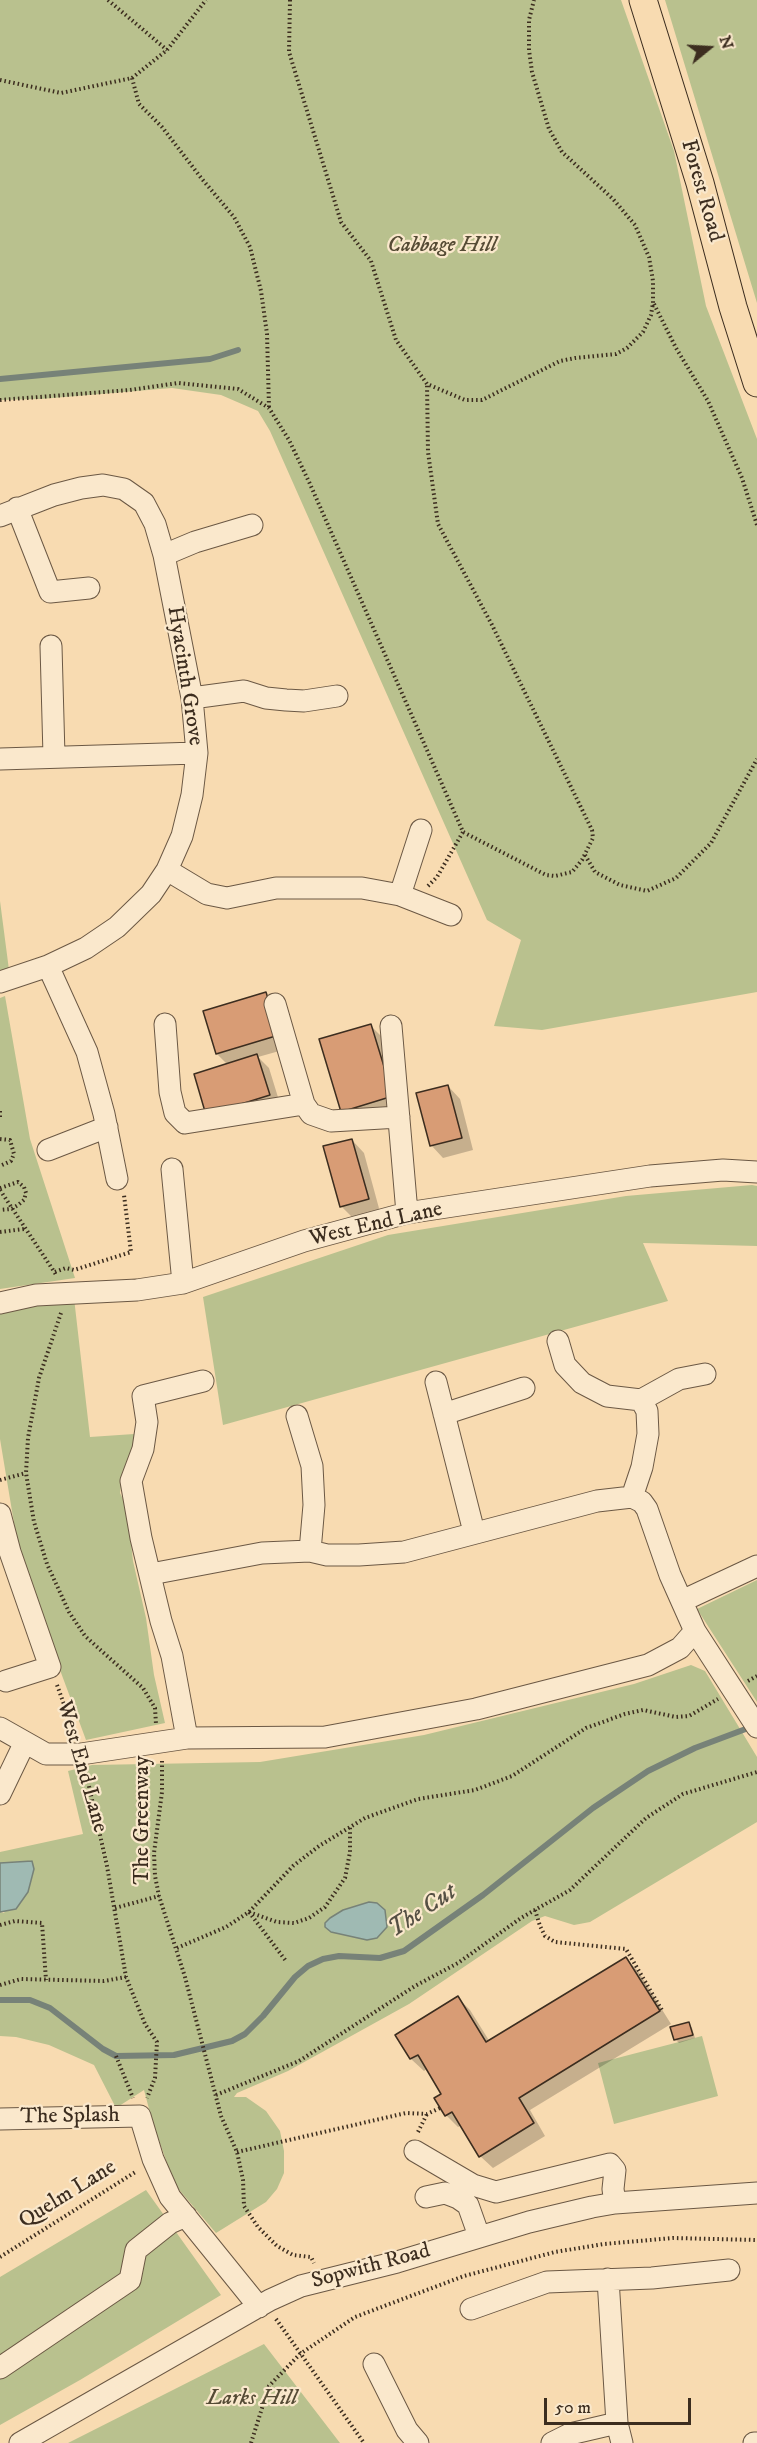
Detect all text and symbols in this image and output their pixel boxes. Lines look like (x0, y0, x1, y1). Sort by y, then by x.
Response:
north arrow (679, 18, 739, 78)
text: N (715, 33, 738, 52)
street label: Forest Road (674, 137, 728, 245)
park label: Cabbage Hill (387, 233, 497, 259)
street label: Hyacinth Grove (160, 605, 208, 747)
street label: West End Lane (307, 1197, 445, 1253)
street label: West End Lane (50, 1698, 112, 1836)
street label: The Greenway (130, 1756, 156, 1884)
water label: The Cut (384, 1879, 462, 1945)
street label: The Splash (20, 2103, 120, 2131)
street label: Quelm Lane (15, 2155, 121, 2235)
street label: Sopwith Road (309, 2238, 433, 2296)
park label: Larks Hill (207, 2386, 297, 2412)
scale bar (547, 2386, 694, 2424)
text: 50 m (555, 2397, 591, 2419)

